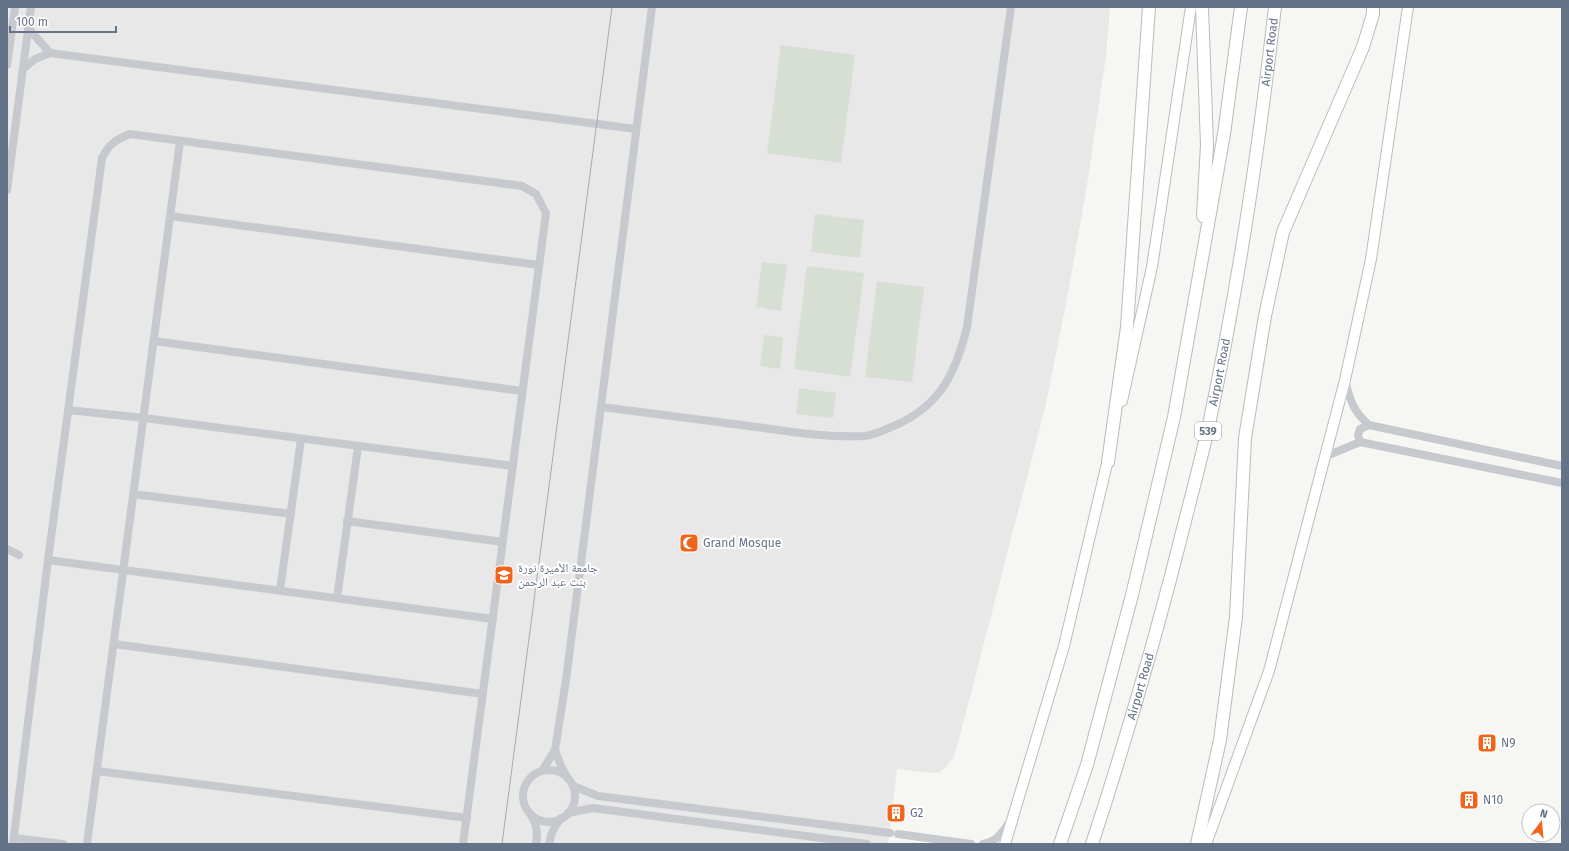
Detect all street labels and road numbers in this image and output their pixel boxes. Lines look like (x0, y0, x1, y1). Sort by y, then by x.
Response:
street label: Airport Road (1258, 17, 1281, 87)
street label: Airport Road (1206, 337, 1233, 407)
road number: 539 (1195, 422, 1221, 440)
street label: Airport Road (1124, 651, 1157, 721)

